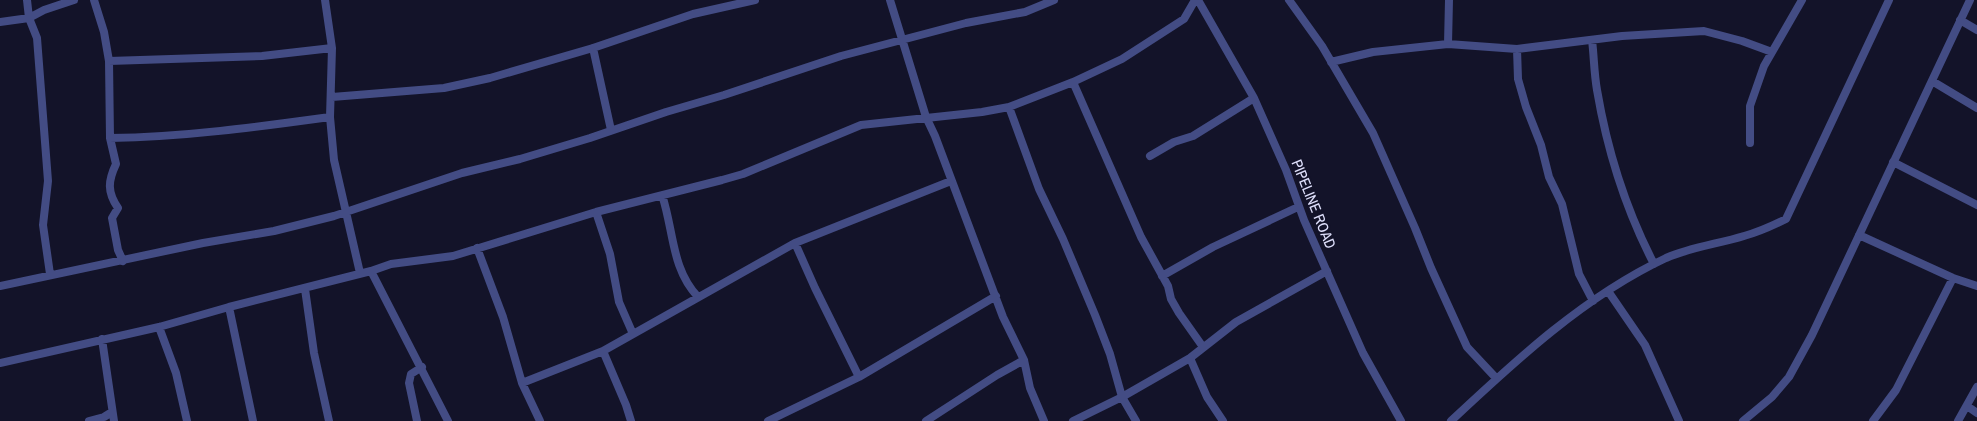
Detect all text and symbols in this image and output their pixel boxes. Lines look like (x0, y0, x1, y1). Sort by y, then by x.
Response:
street label: PIPELINE ROAD (1287, 156, 1341, 252)

